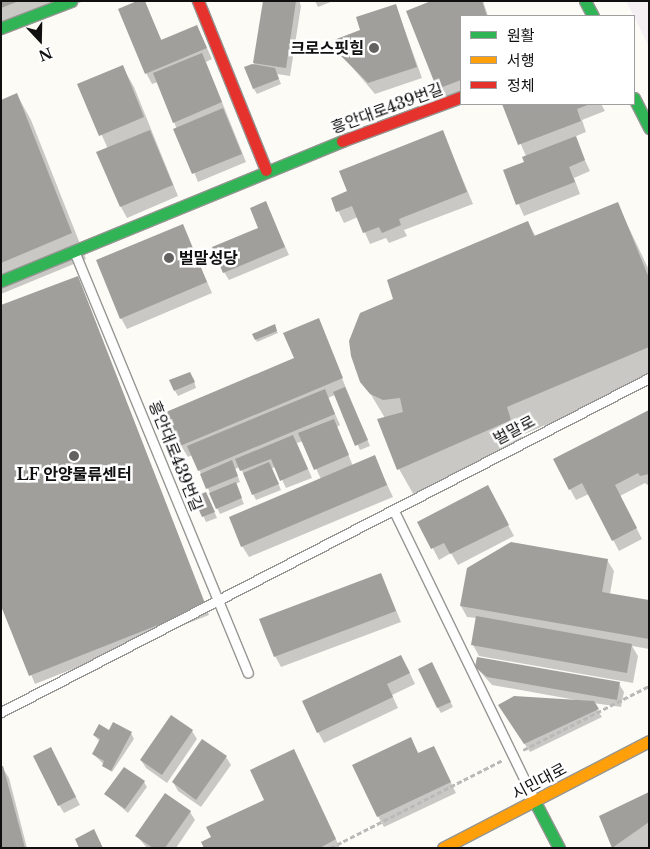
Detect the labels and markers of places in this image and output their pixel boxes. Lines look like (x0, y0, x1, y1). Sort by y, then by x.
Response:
place label: 크로스핏힘 (290, 38, 364, 58)
marker: 크로스핏힘 (368, 42, 380, 54)
place label: 벌말성당 (179, 248, 238, 268)
marker: 벌말성당 (163, 252, 175, 264)
marker: LF 안양물류센터 (68, 450, 80, 462)
place label: LF 안양물류센터 (16, 464, 132, 484)

